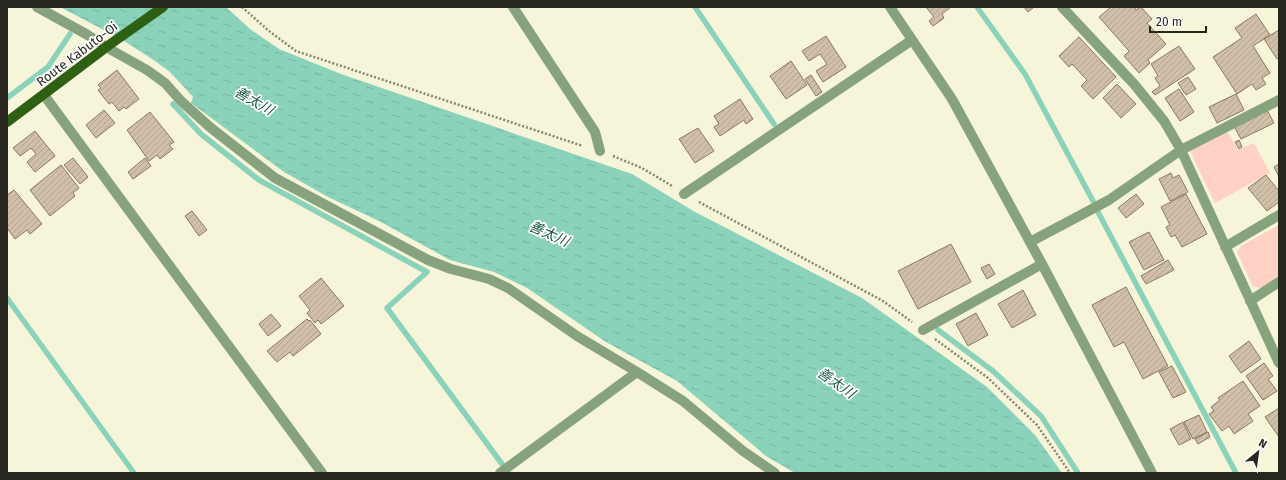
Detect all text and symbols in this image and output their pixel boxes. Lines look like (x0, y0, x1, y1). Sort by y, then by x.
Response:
scale bar (1150, 8, 1206, 34)
text: 20 m (1156, 15, 1182, 29)
street label: Route Kabuto-Oi (33, 19, 121, 89)
water label: 善太川 (232, 83, 278, 120)
water label: 善太川 (526, 218, 573, 251)
water label: 善太川 (814, 364, 860, 403)
north arrow (1238, 432, 1278, 472)
text: N (1256, 436, 1269, 451)

